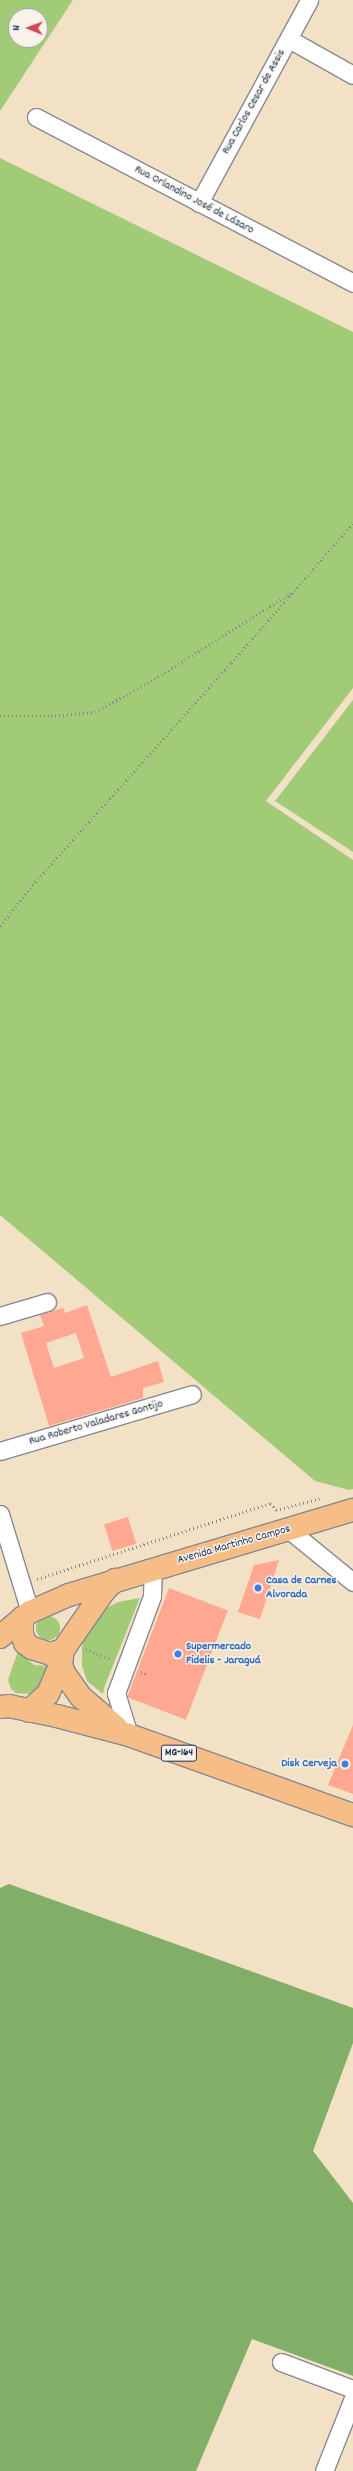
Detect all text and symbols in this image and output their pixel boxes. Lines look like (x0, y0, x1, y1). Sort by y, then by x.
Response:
north arrow (8, 8, 48, 48)
text: N (9, 25, 25, 31)
street label: Rua Carlos Cesar de Assis (219, 47, 289, 157)
street label: Rua Orlandino José de Lázaro (132, 162, 256, 238)
street label: Rua Roberto Valadares Gontijo (27, 1397, 165, 1449)
street label: Avenida Martinho Campos (176, 1522, 292, 1568)
place label: Casa de Carnes Alvorada (266, 1574, 337, 1602)
marker: Casa de Carnes Alvorada (253, 1583, 263, 1593)
place label: Supermercado Fidelis - Jaraguá (186, 1640, 261, 1668)
marker: Supermercado Fidelis - Jaraguá (173, 1649, 183, 1659)
road number: MG-164 (160, 1744, 198, 1762)
place label: Disk Cerveja (281, 1757, 337, 1771)
marker: Disk Cerveja (340, 1759, 350, 1769)

